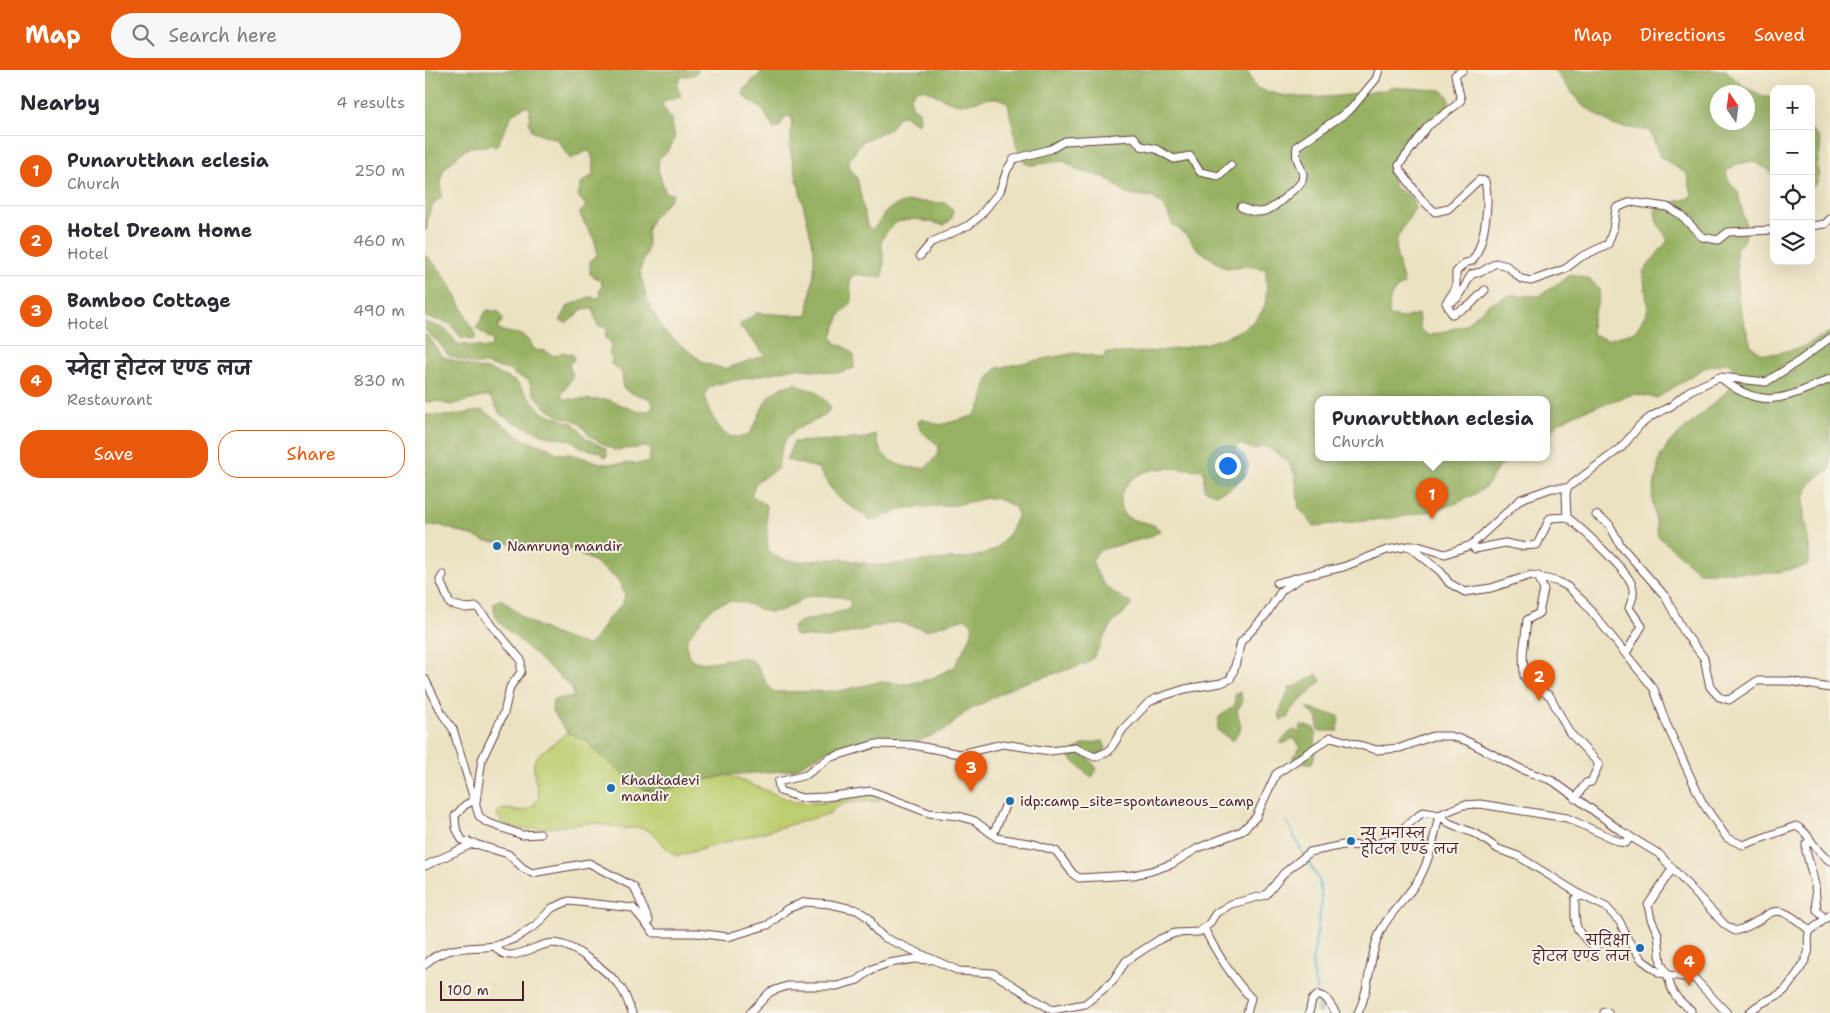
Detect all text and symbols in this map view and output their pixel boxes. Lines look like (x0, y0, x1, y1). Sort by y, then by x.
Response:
search box (111, 13, 461, 58)
text: Map (25, 19, 81, 51)
icon: search (129, 21, 157, 49)
text: Search here (169, 23, 277, 48)
text: Map (1574, 23, 1612, 47)
text: Directions (1640, 23, 1726, 47)
text: Saved (1754, 23, 1805, 47)
north arrow (1710, 85, 1755, 130)
map controls (1770, 85, 1815, 265)
button: + (1770, 85, 1815, 130)
text: Nearby (20, 89, 100, 117)
text: 4 results (336, 92, 405, 113)
button: − (1770, 130, 1815, 175)
text: Punarutthan eclesia (67, 148, 269, 173)
text: 1 (32, 160, 40, 181)
text: 250 m (354, 160, 405, 181)
text: Church (67, 173, 120, 194)
button: locate (1770, 175, 1815, 220)
text: Hotel Dream Home (67, 218, 252, 243)
button: layers (1770, 220, 1815, 265)
text: 2 (30, 230, 42, 251)
text: 460 m (353, 230, 405, 251)
text: Hotel (67, 243, 108, 264)
text: Bamboo Cottage (67, 288, 231, 313)
text: 3 (30, 300, 42, 321)
text: 490 m (353, 300, 405, 321)
text: Hotel (67, 313, 108, 334)
text: स्नेहा होटल एण्ड लज (67, 356, 251, 381)
text: 4 (30, 370, 42, 391)
text: 830 m (353, 370, 405, 391)
text: Restaurant (67, 389, 153, 410)
popup (1315, 396, 1550, 461)
text: Punarutthan eclesia (1332, 406, 1533, 431)
button: Save (20, 430, 208, 478)
button: Share (218, 430, 405, 478)
text: Church (1332, 431, 1385, 452)
your location (1215, 453, 1241, 479)
pin: 1 (1416, 478, 1448, 519)
place label: Namrung mandir (507, 537, 623, 555)
marker: Namrung mandir (491, 540, 503, 552)
pin: 2 (1523, 660, 1555, 701)
pin: 3 (955, 751, 987, 792)
place label: Khadkadevi mandir (621, 771, 700, 805)
marker: Khadkadevi mandir (605, 782, 617, 794)
place label: idp:camp_site=spontaneous_camp (1020, 792, 1254, 810)
marker: idp:camp_site=spontaneous_camp (1004, 795, 1016, 807)
place label: न्यू मनास्लु होटल एण्ड लज (1360, 824, 1459, 858)
marker: न्यू मनास्लु होटल एण्ड लज (1345, 835, 1357, 847)
place label: सदिक्षा होटल एण्ड लज (1532, 929, 1631, 965)
marker: सदिक्षा होटल एण्ड लज (1634, 942, 1646, 954)
pin: 4 (1673, 945, 1705, 986)
scale bar (440, 978, 524, 1001)
text: 100 m (447, 981, 489, 999)

